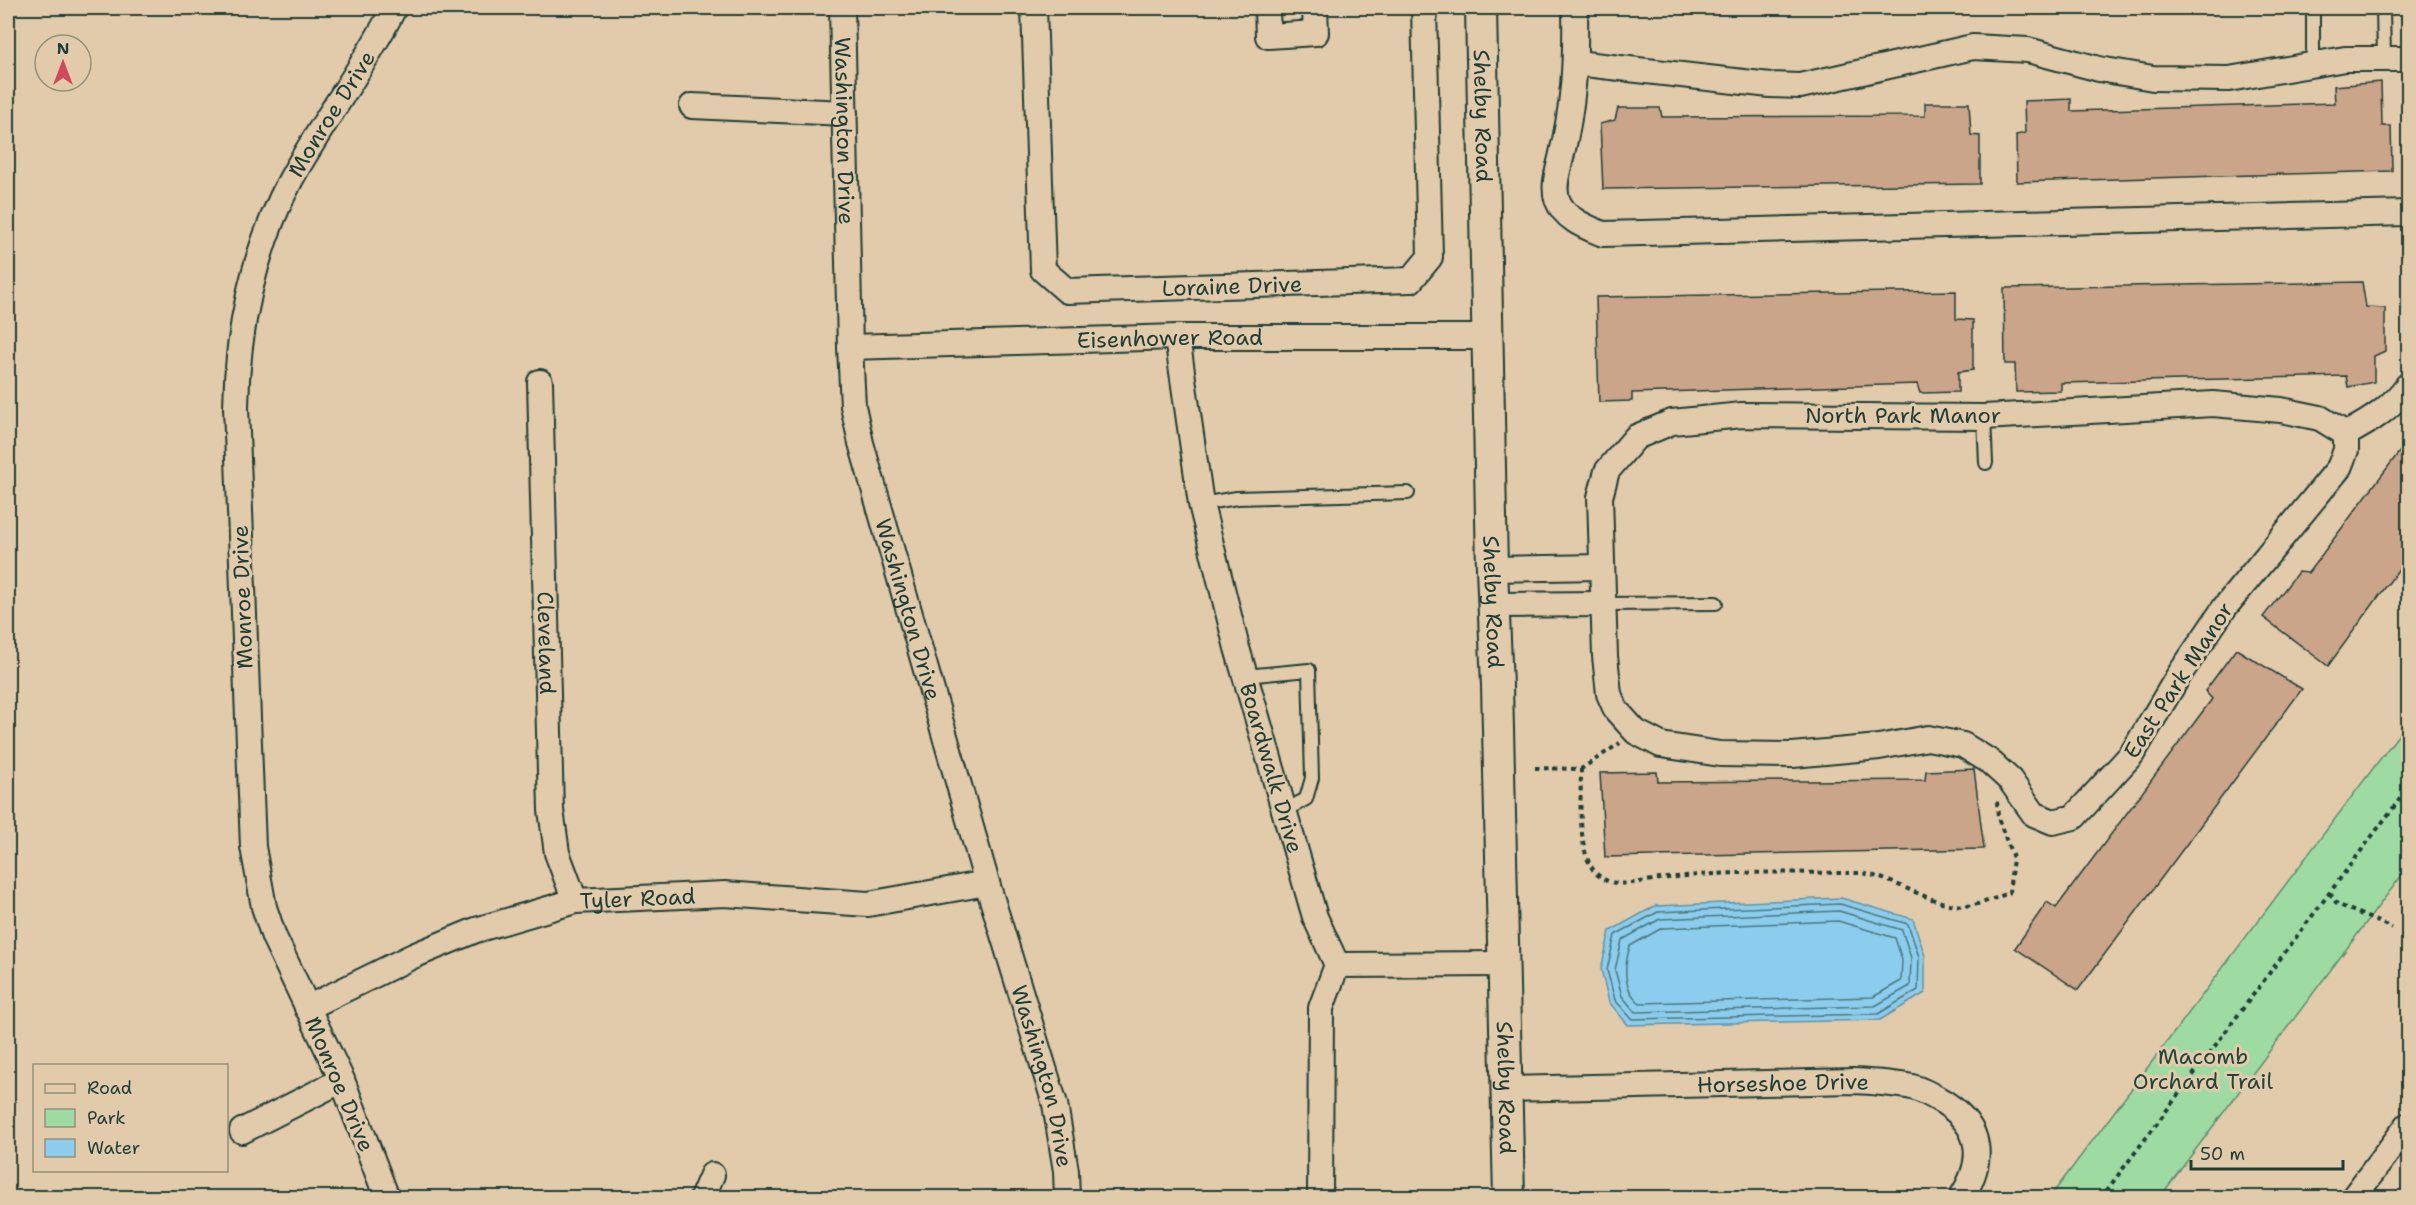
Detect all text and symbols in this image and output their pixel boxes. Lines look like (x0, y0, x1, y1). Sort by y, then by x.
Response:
north arrow (33, 33, 93, 93)
street label: Washington Drive (828, 37, 861, 225)
text: N (57, 38, 69, 59)
street label: Monroe Drive (281, 45, 382, 182)
street label: Shelby Road (1467, 49, 1498, 183)
street label: Loraine Drive (1161, 269, 1303, 303)
street label: Eisenhower Road (1076, 323, 1263, 355)
street label: North Park Manor (1805, 401, 2001, 430)
street label: Washington Drive (868, 515, 948, 704)
street label: Monroe Drive (225, 525, 260, 669)
street label: Shelby Road (1476, 535, 1510, 669)
street label: Cleveland (530, 591, 562, 695)
street label: East Park Manor (2117, 597, 2240, 764)
street label: Boardwalk Drive (1233, 680, 1310, 857)
street label: Tyler Road (579, 881, 696, 916)
street label: Washington Drive (1004, 982, 1079, 1169)
street label: Monroe Drive (298, 1012, 381, 1156)
street label: Shelby Road (1490, 1021, 1522, 1155)
park label: Macomb Orchard Trail (2133, 1042, 2273, 1096)
legend (33, 1064, 228, 1172)
street label: Horseshoe Drive (1696, 1067, 1870, 1100)
text: Road (87, 1076, 132, 1100)
text: Park (87, 1106, 126, 1130)
scale bar (2191, 1133, 2342, 1171)
text: Water (87, 1136, 140, 1160)
text: 50 m (2200, 1142, 2245, 1166)

